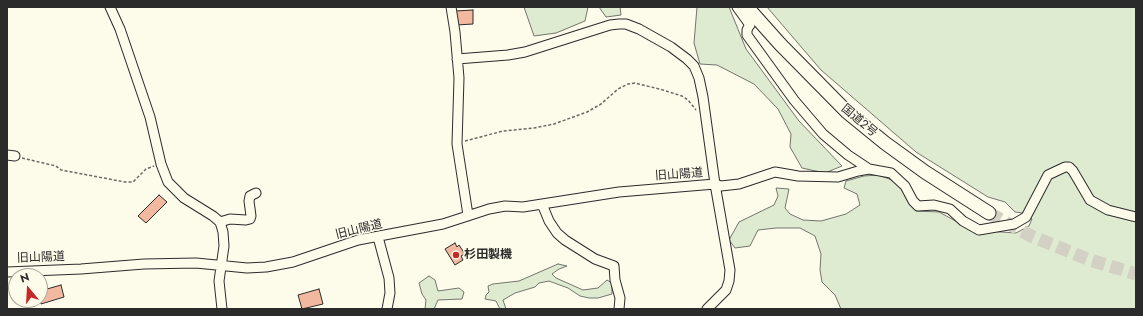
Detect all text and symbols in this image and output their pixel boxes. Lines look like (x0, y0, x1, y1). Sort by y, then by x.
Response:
street label: 国道2号 (838, 102, 880, 140)
street label: 旧山陽道 (655, 166, 703, 184)
street label: 旧山陽道 (334, 217, 384, 243)
place label: 杉田製機 (464, 248, 512, 262)
street label: 旧山陽道 (17, 250, 65, 266)
marker: 杉田製機 (451, 250, 461, 260)
north arrow (8, 268, 48, 308)
text: N (18, 269, 31, 286)

